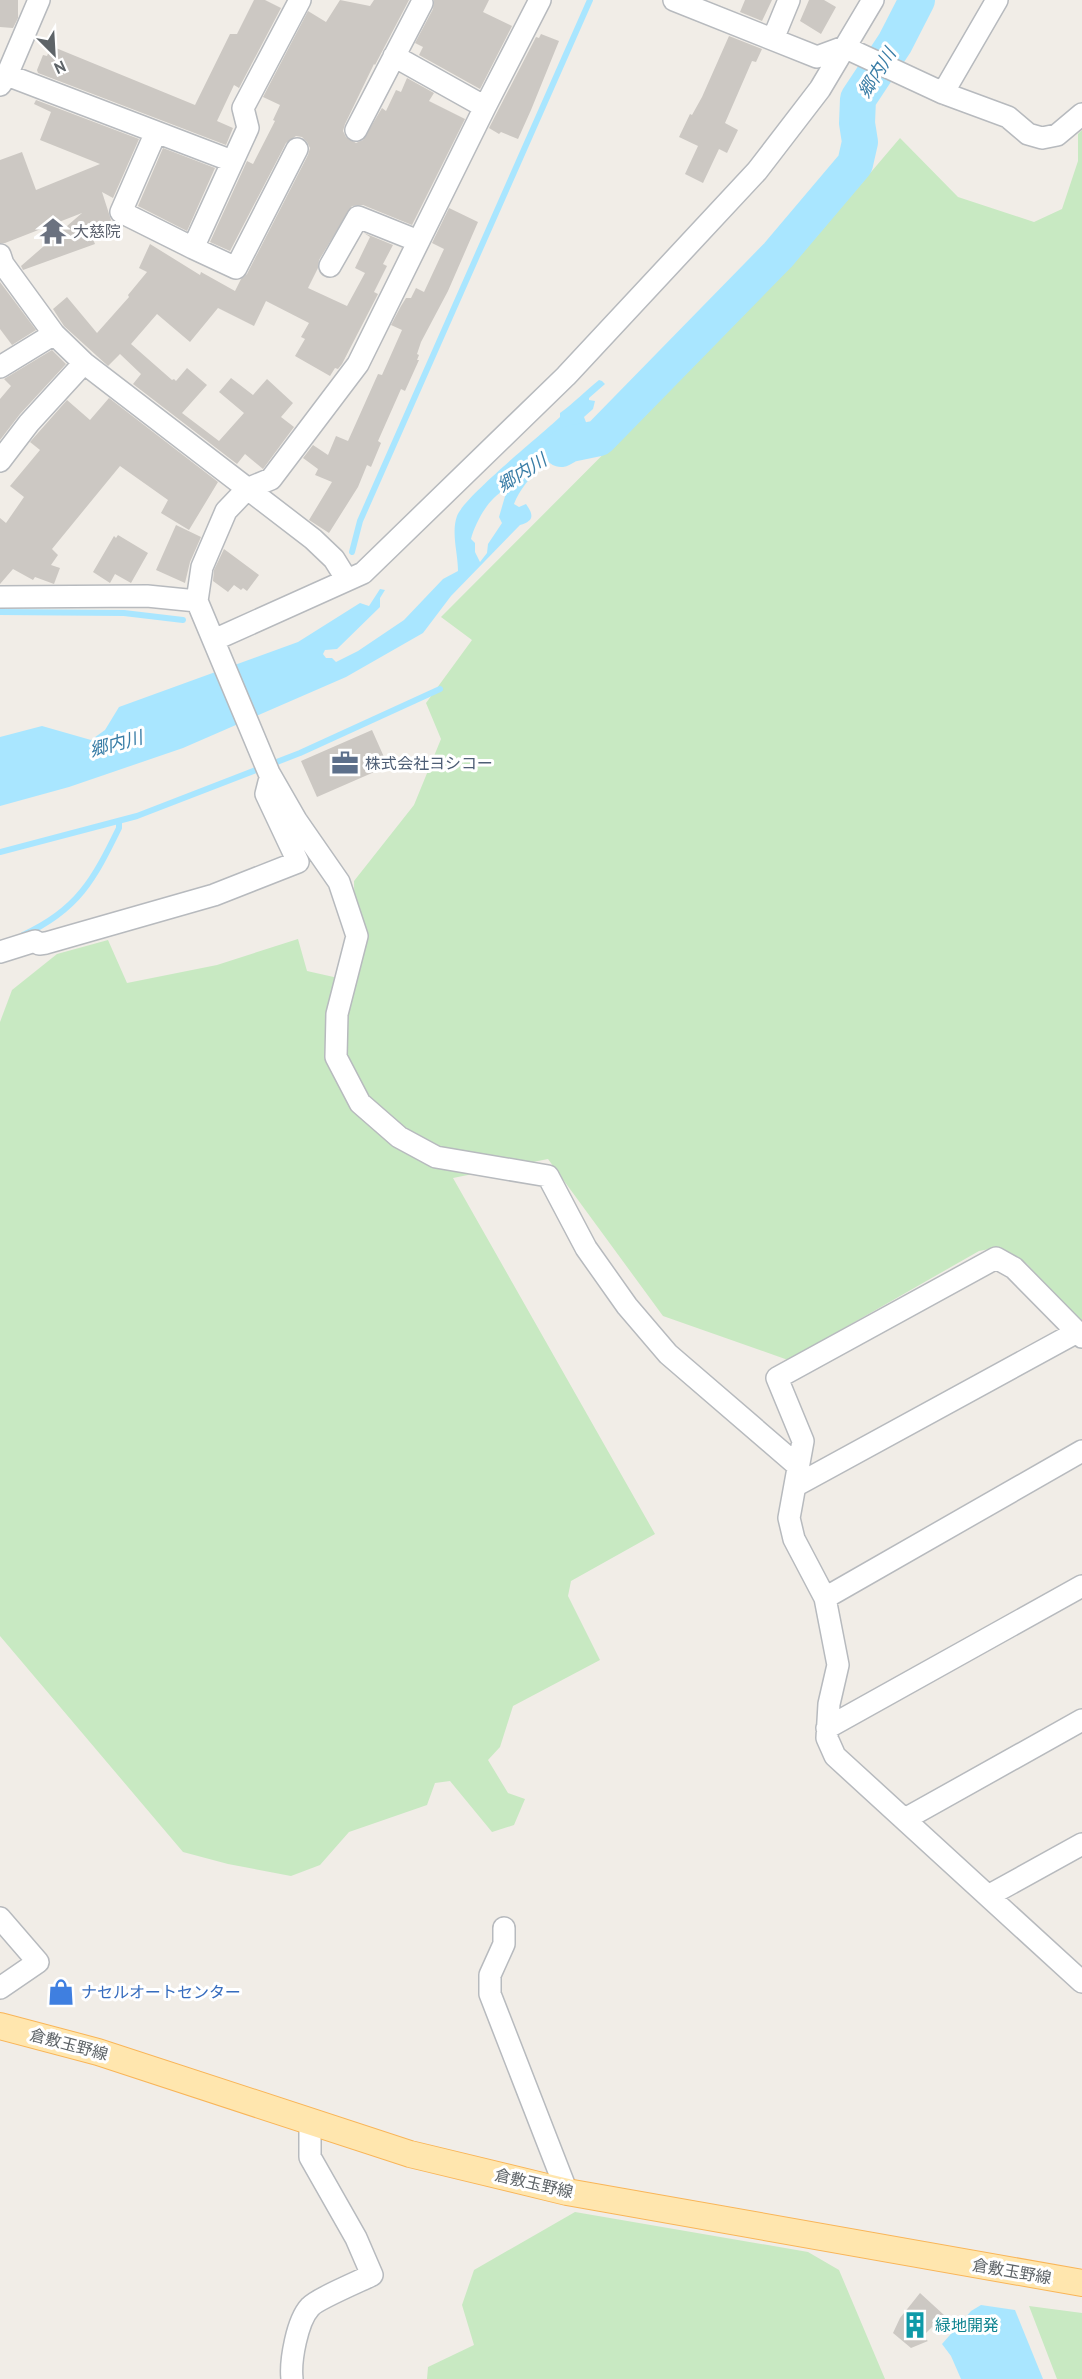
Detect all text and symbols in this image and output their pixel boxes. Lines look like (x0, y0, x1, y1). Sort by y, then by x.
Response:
north arrow (24, 24, 84, 84)
water label: 郷内川 (853, 42, 902, 102)
text: N (51, 56, 69, 79)
temple icon: 大慈院 (38, 216, 68, 246)
place label: 大慈院 (73, 221, 121, 241)
water label: 郷内川 (493, 447, 552, 497)
water label: 郷内川 (87, 725, 147, 762)
office icon: 株式会社ヨシコー (330, 748, 360, 778)
place label: 株式会社ヨシコー (365, 753, 493, 773)
shop icon: ナセルオートセンター (46, 1977, 76, 2007)
place label: ナセルオートセンター (81, 1982, 241, 2002)
street label: 倉敷玉野線 (28, 2024, 110, 2064)
street label: 倉敷玉野線 (493, 2164, 575, 2202)
street label: 倉敷玉野線 (971, 2254, 1053, 2288)
building icon: 緑地開発 (900, 2310, 930, 2340)
place label: 緑地開発 (935, 2315, 999, 2335)

